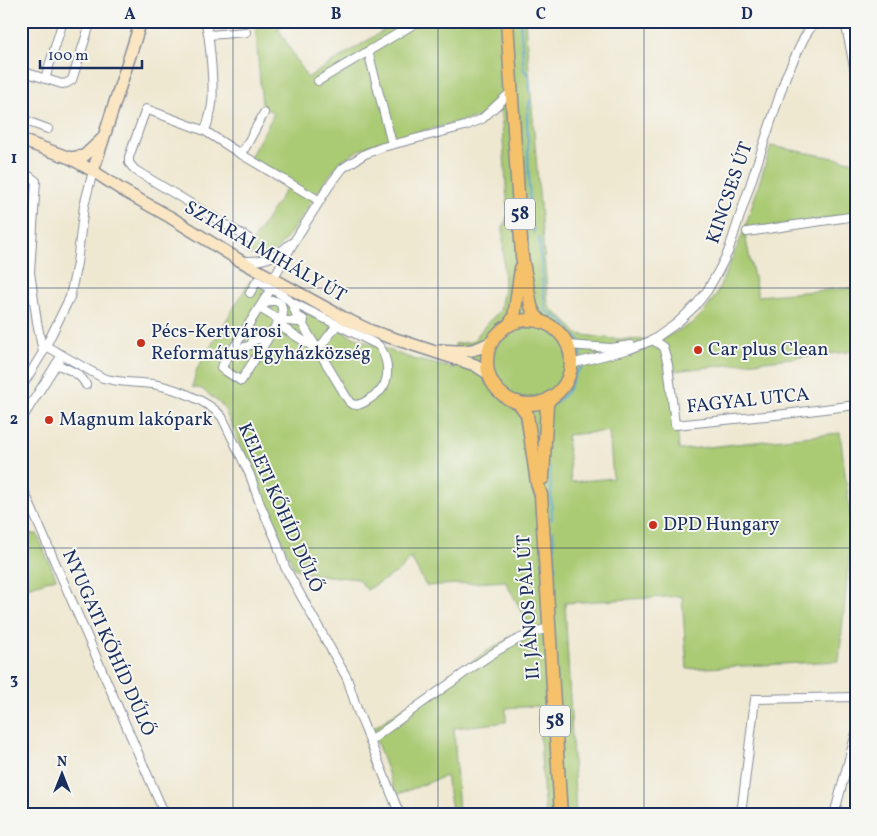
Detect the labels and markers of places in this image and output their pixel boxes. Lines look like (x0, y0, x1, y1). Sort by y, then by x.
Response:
place label: Pécs-Kertvárosi Református Egyházközség (151, 319, 371, 367)
marker: Pécs-Kertvárosi Református Egyházközség (135, 337, 147, 349)
place label: Car plus Clean (708, 337, 829, 363)
marker: Car plus Clean (692, 344, 704, 356)
place label: Magnum lakópark (59, 407, 213, 433)
marker: Magnum lakópark (43, 414, 55, 426)
place label: DPD Hungary (663, 512, 779, 538)
marker: DPD Hungary (647, 519, 659, 531)

